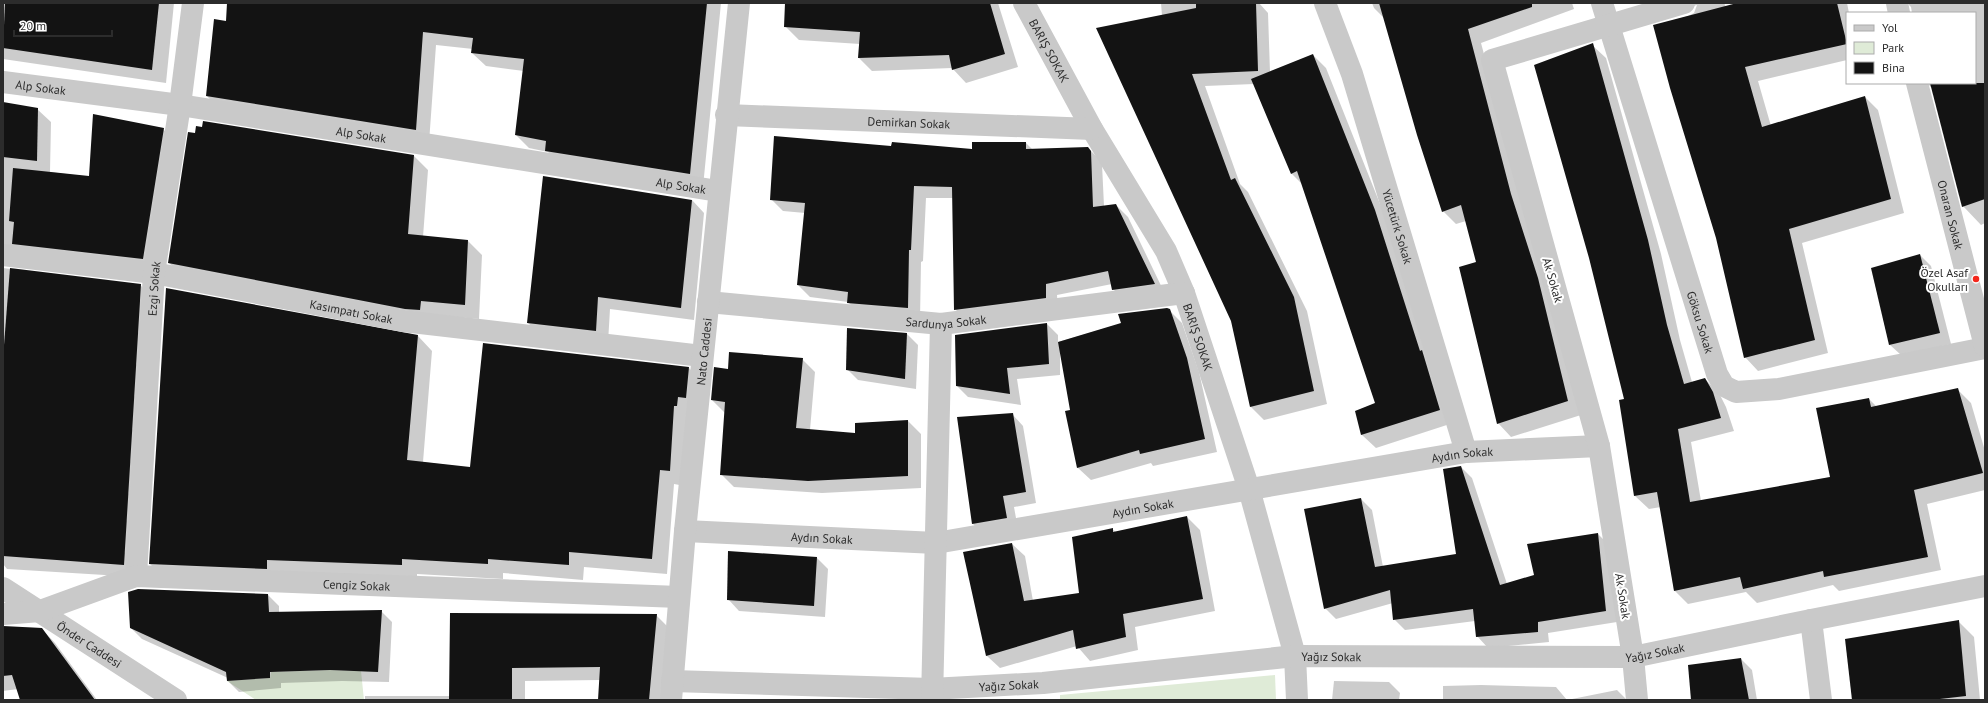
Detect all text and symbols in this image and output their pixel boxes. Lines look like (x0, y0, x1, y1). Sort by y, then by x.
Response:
scale bar (14, 12, 112, 38)
legend (1846, 12, 1976, 84)
street label: BARIŞ SOKAK (1026, 16, 1073, 85)
text: 20 m (20, 18, 46, 33)
text: Yol (1882, 20, 1898, 35)
text: Park (1882, 40, 1904, 55)
text: Bina (1882, 60, 1905, 75)
street label: Alp Sokak (15, 76, 67, 98)
street label: Demirkan Sokak (867, 113, 951, 131)
street label: Alp Sokak (335, 123, 388, 145)
street label: Alp Sokak (655, 174, 708, 197)
street label: Onaran Sokak (1935, 178, 1967, 251)
street label: Yücetürk Sokak (1380, 187, 1416, 266)
street label: Ak Sokak (1539, 256, 1567, 304)
street label: Ezgi Sokak (144, 260, 163, 316)
place label: Özel Asaf Okulları (1921, 265, 1969, 294)
marker: Özel Asaf Okulları (1971, 274, 1981, 284)
street label: Göksu Sokak (1684, 289, 1718, 355)
street label: Kasımpatı Sokak (309, 296, 394, 326)
street label: BARIŞ SOKAK (1180, 301, 1217, 373)
street label: Sardunya Sokak (905, 311, 987, 332)
street label: Nato Caddesi (692, 317, 714, 386)
street label: Aydın Sokak (1430, 443, 1493, 465)
street label: Aydın Sokak (1111, 495, 1175, 520)
street label: Aydın Sokak (791, 529, 853, 547)
street label: Ak Sokak (1612, 572, 1634, 620)
street label: Cengiz Sokak (323, 576, 391, 593)
street label: Önder Caddesi (54, 617, 125, 671)
street label: Yağız Sokak (1625, 639, 1686, 665)
street label: Yağız Sokak (1301, 649, 1362, 664)
street label: Yağız Sokak (978, 676, 1039, 694)

